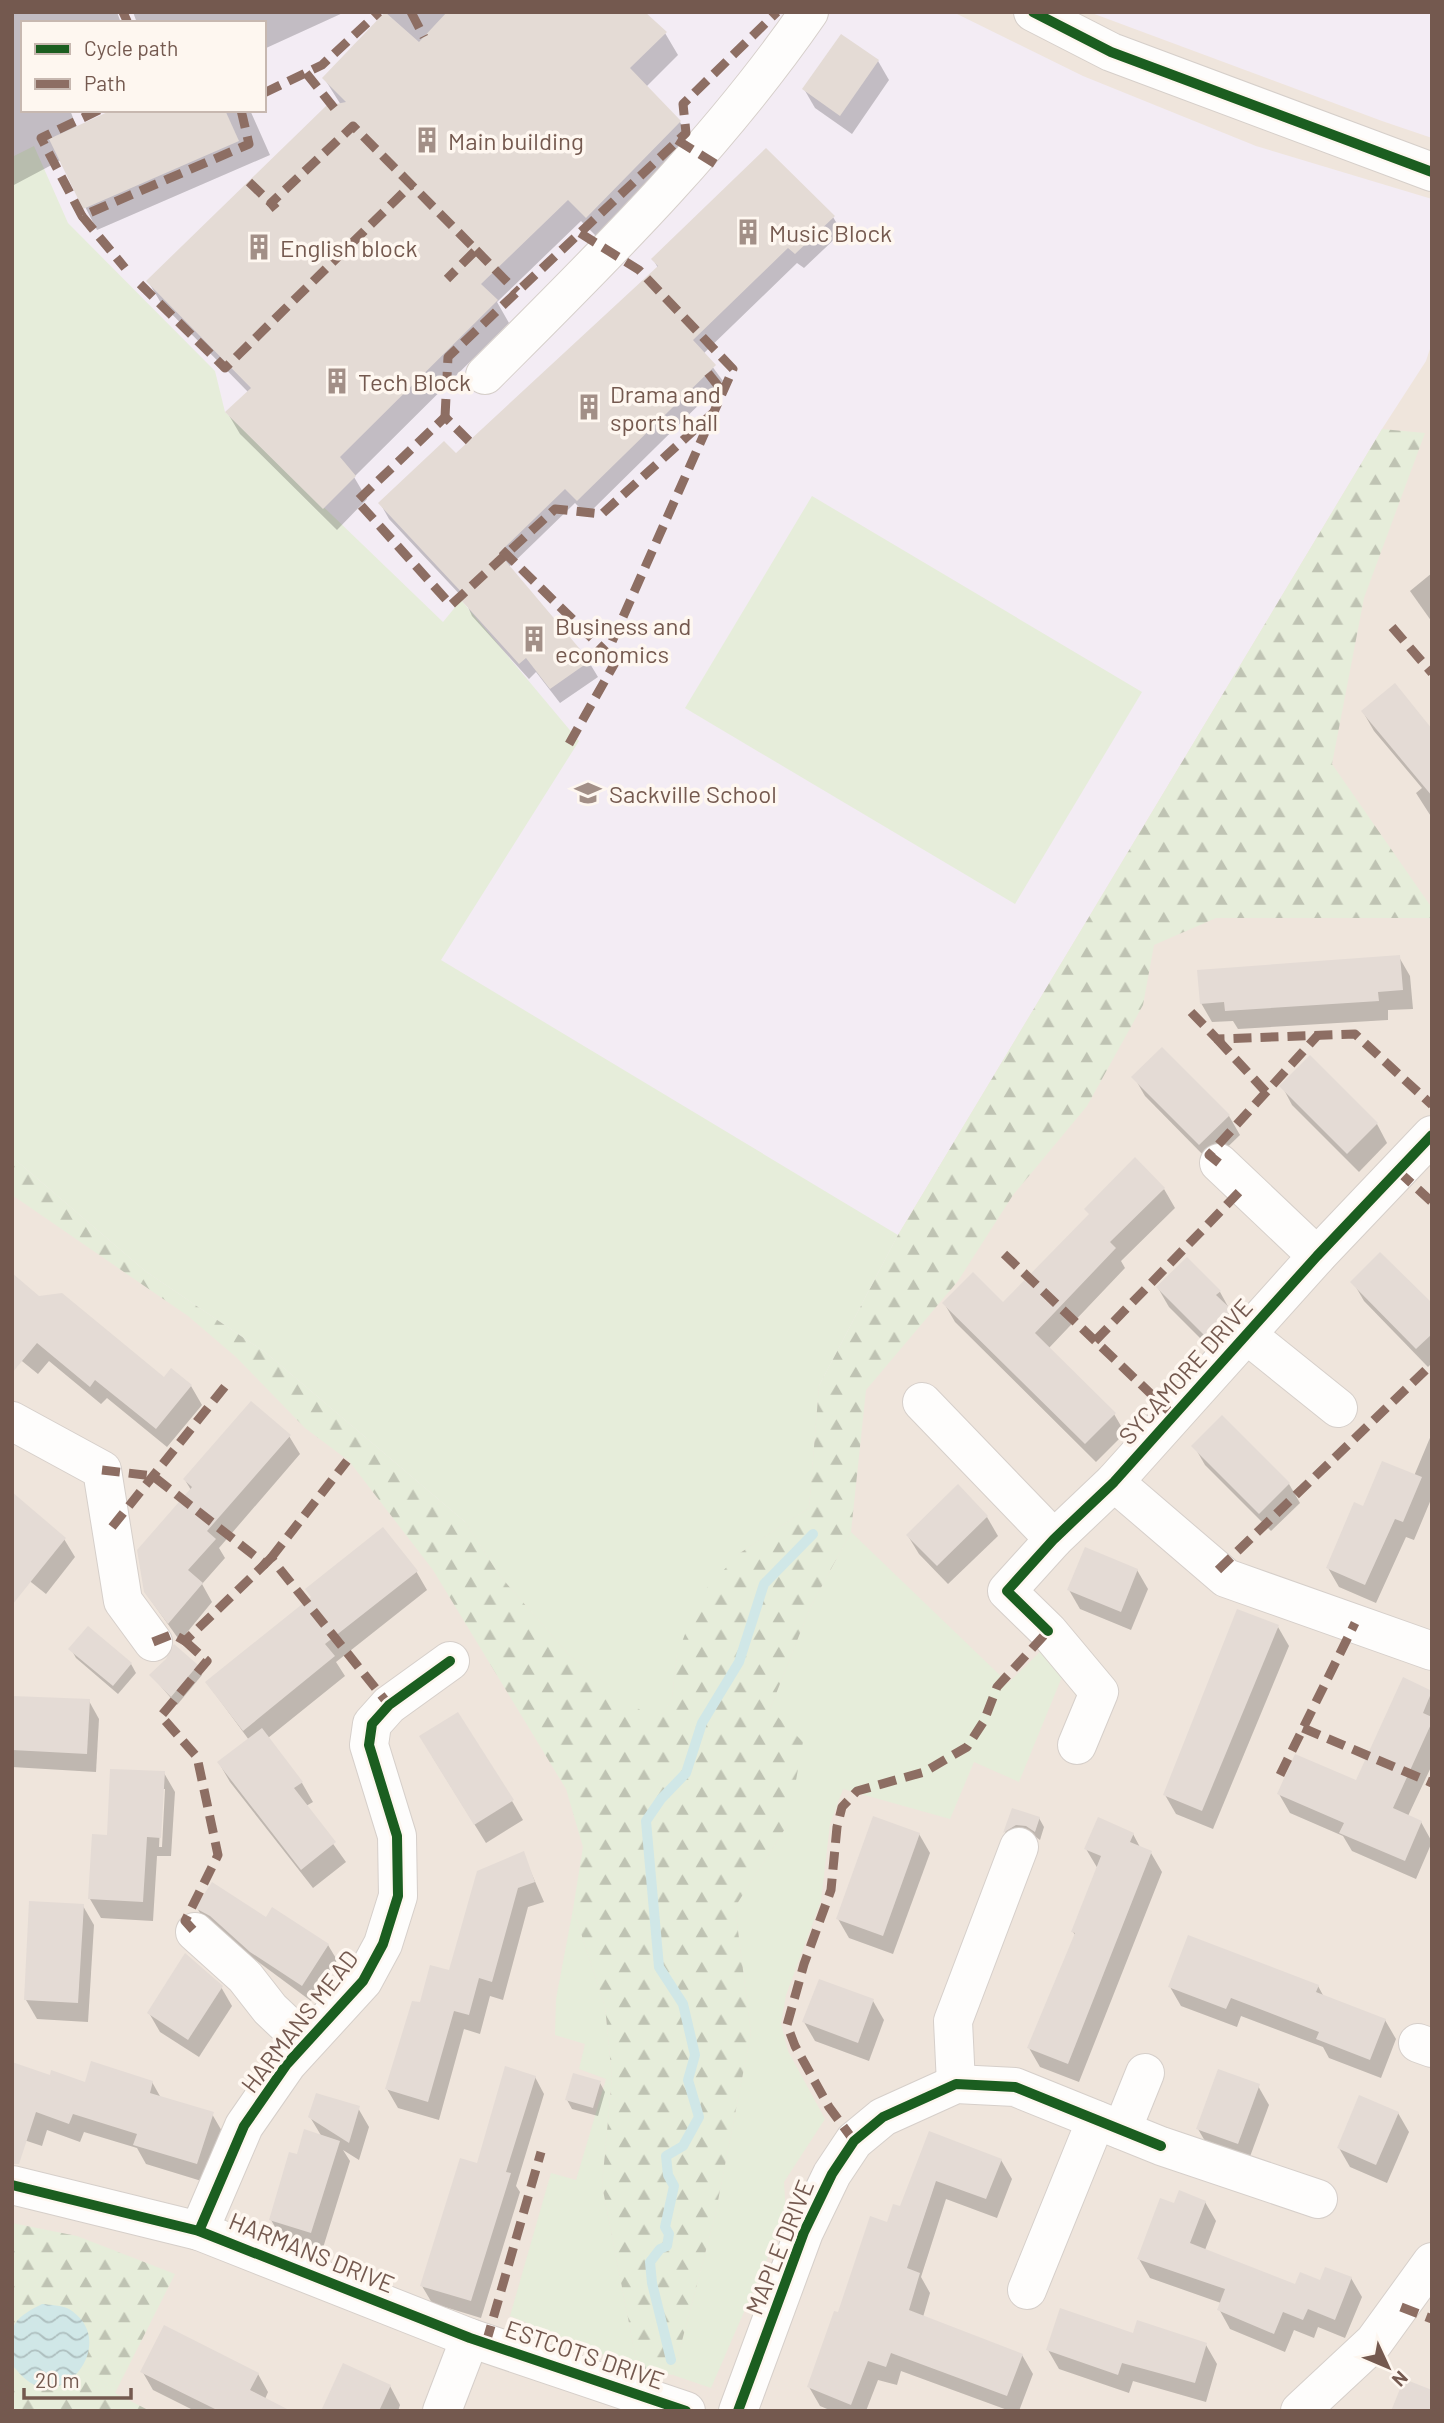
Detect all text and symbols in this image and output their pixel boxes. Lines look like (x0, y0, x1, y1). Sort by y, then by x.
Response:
legend (21, 21, 266, 112)
text: Cycle path (84, 35, 178, 60)
text: Path (84, 70, 126, 95)
building icon: Main building (412, 125, 442, 155)
place label: Main building (448, 126, 584, 155)
building icon: Music Block (733, 217, 763, 247)
place label: Music Block (769, 218, 892, 247)
building icon: English block (244, 232, 274, 262)
place label: English block (280, 233, 417, 262)
building icon: Tech Block (322, 366, 352, 396)
place label: Tech Block (358, 367, 471, 396)
place label: Drama and sports hall (610, 379, 721, 436)
building icon: Drama and sports hall (574, 392, 604, 422)
place label: Business and economics (555, 611, 691, 668)
building icon: Business and economics (519, 624, 549, 654)
school or university icon: Sackville School (573, 778, 603, 808)
place label: Sackville School (609, 779, 777, 808)
street label: SYCAMORE DRIVE (1112, 1292, 1258, 1450)
street label: HARMANS MEAD (234, 1944, 364, 2098)
street label: MAPLE DRIVE (739, 2175, 819, 2319)
street label: HARMANS DRIVE (225, 2206, 399, 2298)
street label: ESTCOTS DRIVE (502, 2313, 668, 2395)
north arrow (1353, 2332, 1423, 2402)
scale bar (24, 2356, 131, 2400)
text: 20 m (35, 2367, 80, 2392)
text: N (1388, 2367, 1413, 2392)

